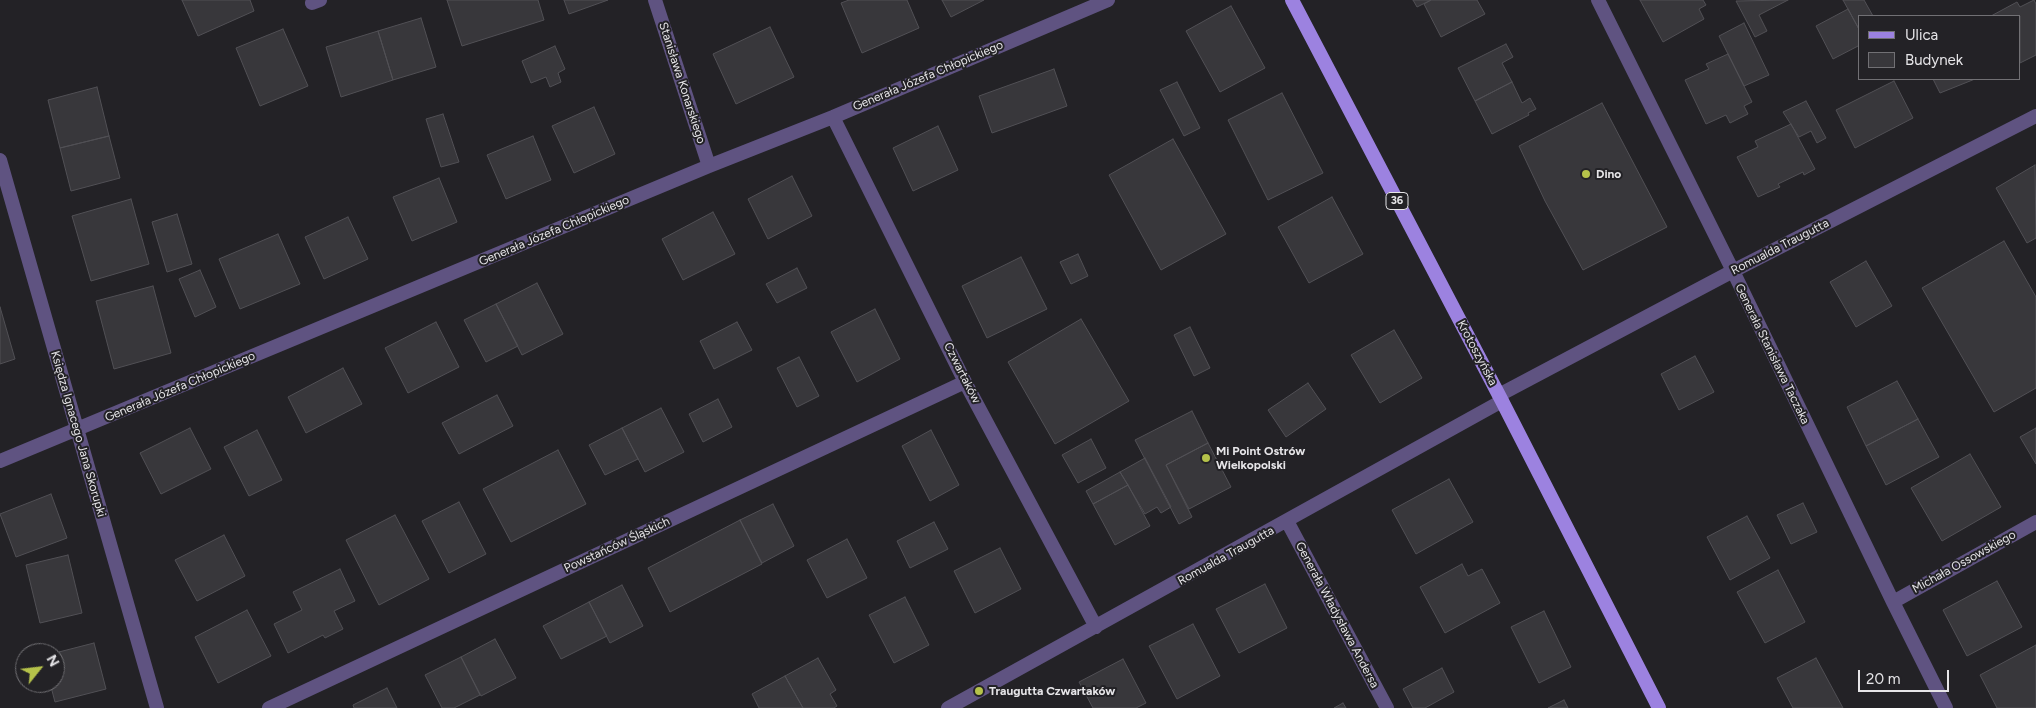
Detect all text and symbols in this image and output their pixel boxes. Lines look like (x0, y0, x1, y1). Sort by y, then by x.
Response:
legend (1858, 15, 2021, 80)
street label: Stanisława Konarskiego (656, 21, 708, 145)
text: Ulica (1905, 26, 1938, 44)
street label: Generała Józefa Chłopickiego (851, 38, 1005, 114)
text: Budynek (1905, 51, 1963, 69)
place label: Dino (1596, 167, 1621, 181)
marker: Dino (1580, 168, 1592, 180)
road number: 36 (1386, 192, 1408, 210)
street label: Generała Józefa Chłopickiego (477, 193, 631, 269)
street label: Romualda Traugutta (1729, 216, 1831, 278)
street label: Generała Stanisława Taczaka (1732, 281, 1812, 427)
street label: Krotoszyńska (1454, 318, 1500, 388)
street label: Czwartaków (940, 340, 984, 406)
street label: Księdza Ignacego Jana Skorupki (47, 349, 109, 519)
street label: Generała Józefa Chłopickiego (103, 349, 257, 425)
place label: Mi Point Ostrów Wielkopolski (1216, 444, 1305, 472)
marker: Mi Point Ostrów Wielkopolski (1200, 452, 1212, 464)
street label: Powstańców Śląskich (562, 514, 672, 576)
street label: Romualda Traugutta (1175, 524, 1277, 588)
street label: Michała Ossowskiego (1910, 528, 2018, 596)
street label: Generała Władysława Andersa (1292, 539, 1382, 691)
north arrow (15, 643, 65, 693)
text: N (43, 652, 63, 670)
scale bar (1861, 660, 1952, 692)
text: 20 m (1866, 670, 1900, 688)
place label: Traugutta Czwartaków (989, 684, 1115, 698)
marker: Traugutta Czwartaków (973, 685, 985, 697)

